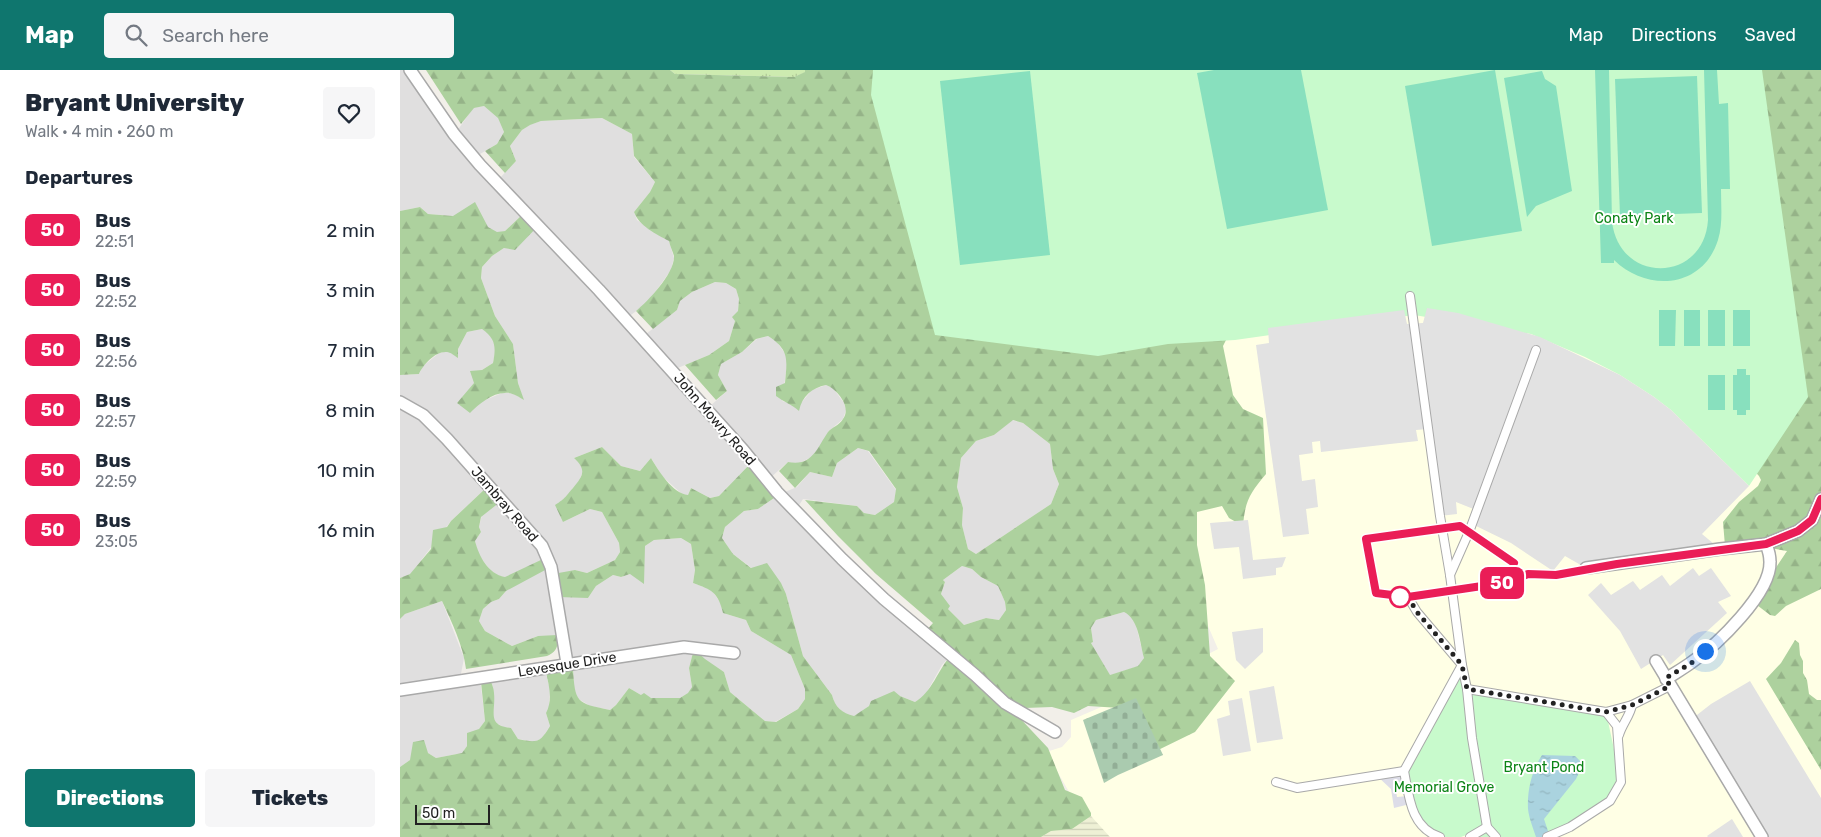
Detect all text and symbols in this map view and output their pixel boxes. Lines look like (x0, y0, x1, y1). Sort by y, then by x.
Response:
search box (104, 13, 454, 58)
text: Map (25, 21, 74, 49)
icon: search (122, 21, 150, 49)
text: Search here (162, 24, 269, 47)
text: Map (1568, 24, 1603, 46)
text: Directions (1631, 24, 1717, 46)
text: Saved (1745, 24, 1796, 46)
button: heart (323, 87, 375, 139)
text: Bryant University (25, 89, 244, 117)
text: Walk · 4 min · 260 m (25, 122, 174, 141)
text: Departures (25, 166, 133, 189)
text: Bus (95, 209, 131, 232)
park label: Conaty Park (1595, 210, 1674, 227)
text: 50 (41, 219, 64, 241)
text: 2 min (326, 219, 375, 242)
text: 22:51 (95, 232, 134, 251)
text: Bus (95, 269, 131, 292)
text: 50 (41, 279, 64, 301)
text: 3 min (326, 279, 375, 302)
text: 22:52 (95, 292, 137, 311)
text: Bus (95, 329, 131, 352)
text: 50 (41, 339, 64, 361)
text: 7 min (328, 339, 375, 362)
text: 22:56 (95, 352, 137, 371)
street label: John Mowry Road (670, 370, 759, 469)
text: Bus (95, 389, 131, 412)
text: 50 (41, 399, 64, 421)
text: 8 min (325, 399, 375, 422)
text: 22:57 (95, 412, 136, 431)
text: Bus (95, 449, 131, 472)
text: 50 (41, 459, 64, 481)
text: 10 min (317, 459, 375, 482)
street label: Jambray Road (467, 463, 542, 545)
text: 22:59 (95, 472, 137, 491)
text: Bus (95, 509, 131, 532)
text: 50 (41, 519, 64, 541)
text: 16 min (318, 519, 375, 542)
text: 23:05 (95, 532, 138, 551)
line badge: 50 (1480, 567, 1524, 599)
text: 50 (1490, 572, 1514, 594)
unlabelled marker (1389, 586, 1411, 608)
your location (1693, 639, 1718, 664)
street label: Levesque Drive (517, 648, 618, 681)
park label: Bryant Pond (1504, 759, 1584, 776)
button: Directions (25, 769, 195, 827)
button: Tickets (205, 769, 375, 827)
park label: Memorial Grove (1394, 779, 1494, 796)
scale bar (415, 802, 490, 825)
text: 50 m (422, 805, 455, 822)

